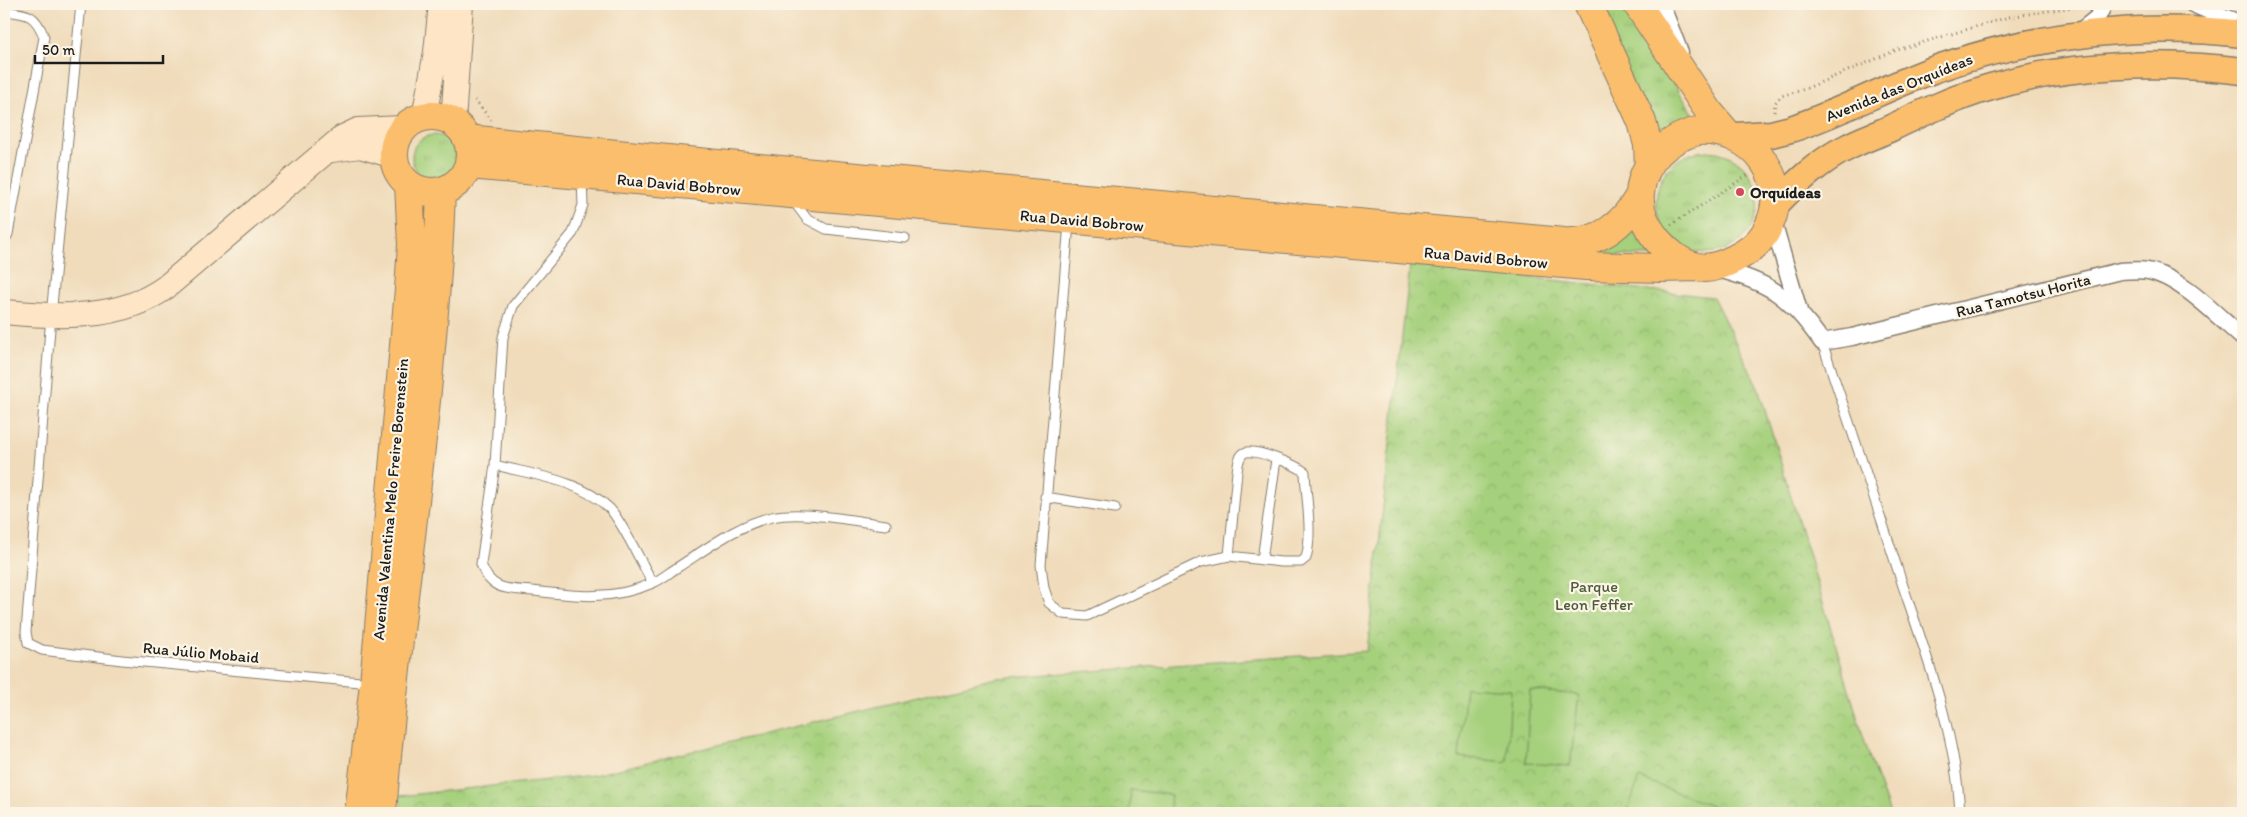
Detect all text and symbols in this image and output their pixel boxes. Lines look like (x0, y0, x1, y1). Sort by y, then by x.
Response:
scale bar (35, 32, 162, 64)
text: 50 m (42, 41, 75, 59)
street label: Avenida das Orquídeas (1823, 49, 1976, 126)
street label: Rua David Bobrow (616, 170, 742, 199)
place label: Orquídeas (1750, 183, 1821, 203)
marker: Orquídeas (1734, 186, 1746, 198)
street label: Rua David Bobrow (1019, 206, 1145, 235)
street label: Rua David Bobrow (1423, 243, 1549, 272)
street label: Rua Tamotsu Horita (1954, 270, 2092, 321)
street label: Avenida Valentina Melo Freire Borenstein (369, 357, 412, 641)
park label: Parque Leon Feffer (1555, 577, 1633, 614)
street label: Rua Júlio Mobaid (142, 638, 260, 667)

